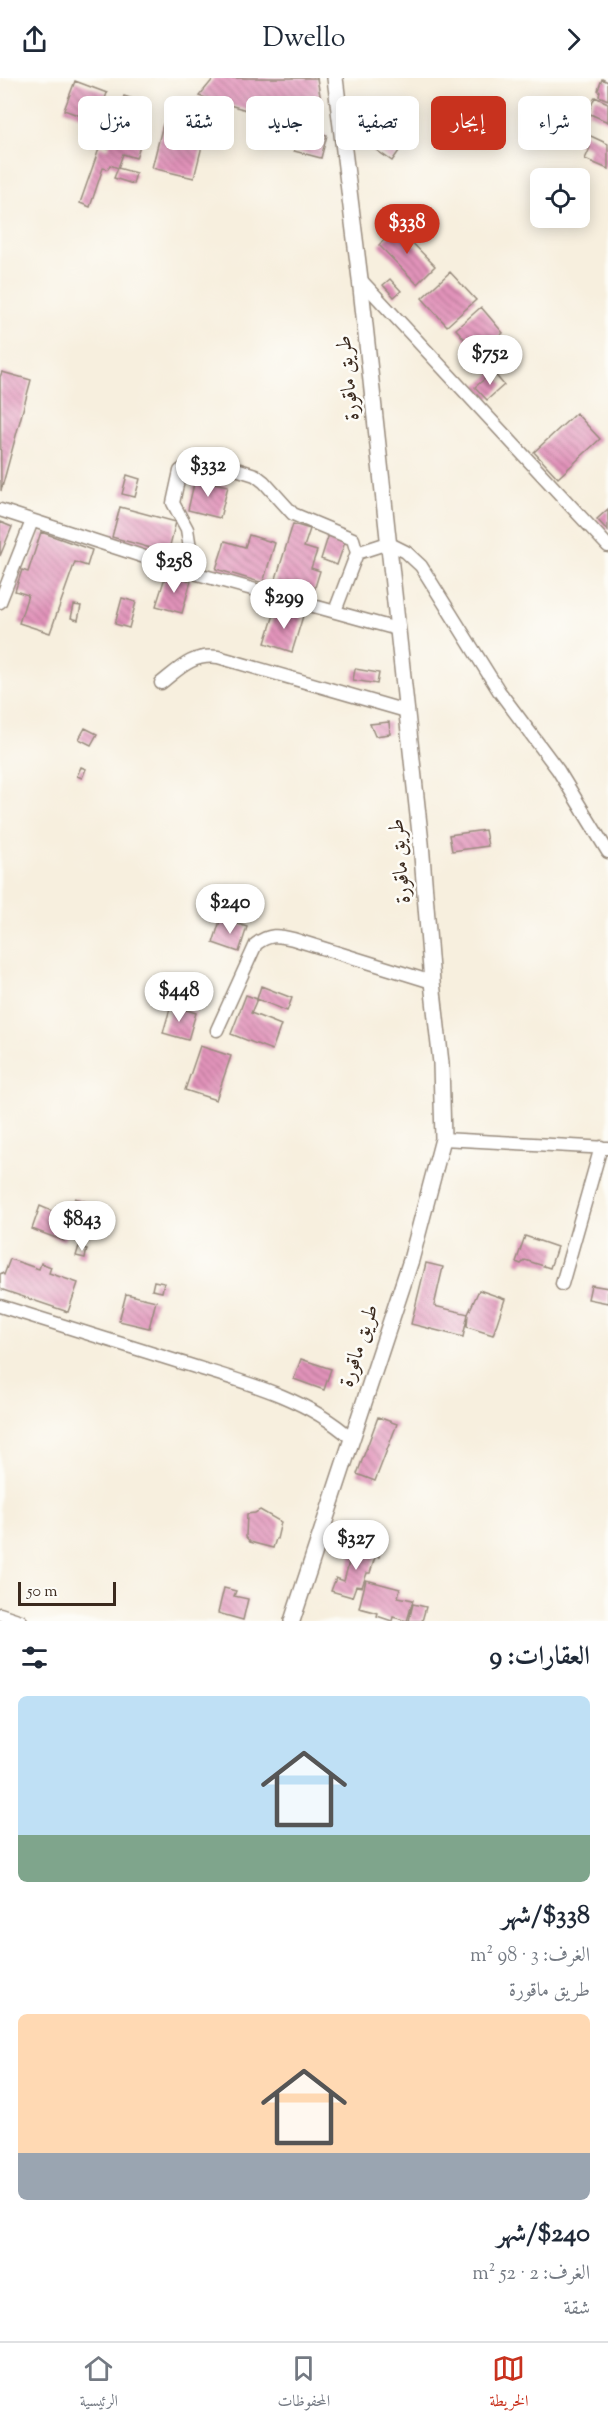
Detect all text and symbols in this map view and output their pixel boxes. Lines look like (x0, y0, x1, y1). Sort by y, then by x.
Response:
text: Dwello (263, 20, 345, 59)
icon: share (18, 23, 51, 56)
icon: forward (557, 23, 590, 56)
chip: منزل (78, 96, 152, 150)
chip: شقة (164, 96, 234, 150)
chip: جديد (246, 96, 324, 150)
chip: تصفية (336, 96, 419, 150)
chip: إيجار (431, 96, 506, 150)
chip: شراء (518, 96, 591, 150)
map controls (530, 168, 590, 228)
button: locate (530, 168, 590, 228)
pin: $338 (371, 204, 443, 255)
text: $338 (389, 209, 425, 238)
street label: طريق ماقورة (330, 334, 368, 422)
pin: $752 (454, 335, 526, 386)
text: $752 (472, 340, 508, 369)
pin: $332 (172, 447, 244, 498)
text: $332 (190, 452, 226, 481)
pin: $258 (138, 543, 210, 594)
text: $258 (156, 548, 192, 577)
pin: $299 (248, 579, 320, 630)
text: $299 (264, 584, 304, 613)
street label: طريق ماقورة (382, 817, 420, 905)
pin: $240 (194, 884, 266, 935)
text: $240 (210, 889, 250, 918)
pin: $448 (143, 972, 215, 1023)
text: $448 (159, 977, 199, 1006)
pin: $843 (46, 1201, 118, 1252)
text: $843 (63, 1206, 101, 1235)
street label: طريق ماقورة (333, 1301, 387, 1391)
pin: $327 (320, 1520, 392, 1571)
text: $327 (337, 1525, 375, 1554)
scale bar (18, 1579, 116, 1606)
text: 50 m (27, 1581, 58, 1604)
text: العقارات: 9 (489, 1639, 590, 1676)
icon: filters (18, 1641, 51, 1674)
icon: home (250, 1735, 358, 1843)
text: $338/شهر (501, 1898, 590, 1935)
text: الغرف: 3 · 98 m² (470, 1942, 590, 1971)
text: طريق ماقورة (509, 1977, 590, 2006)
icon: home (250, 2053, 358, 2161)
text: $240/شهر (497, 2216, 590, 2253)
text: الغرف: 2 · 52 m² (472, 2260, 590, 2289)
text: شقة (564, 2295, 590, 2324)
tab: الرئيسية (80, 2352, 118, 2416)
tab: المحفوظات (277, 2352, 330, 2416)
tab: الخريطة (489, 2352, 528, 2416)

